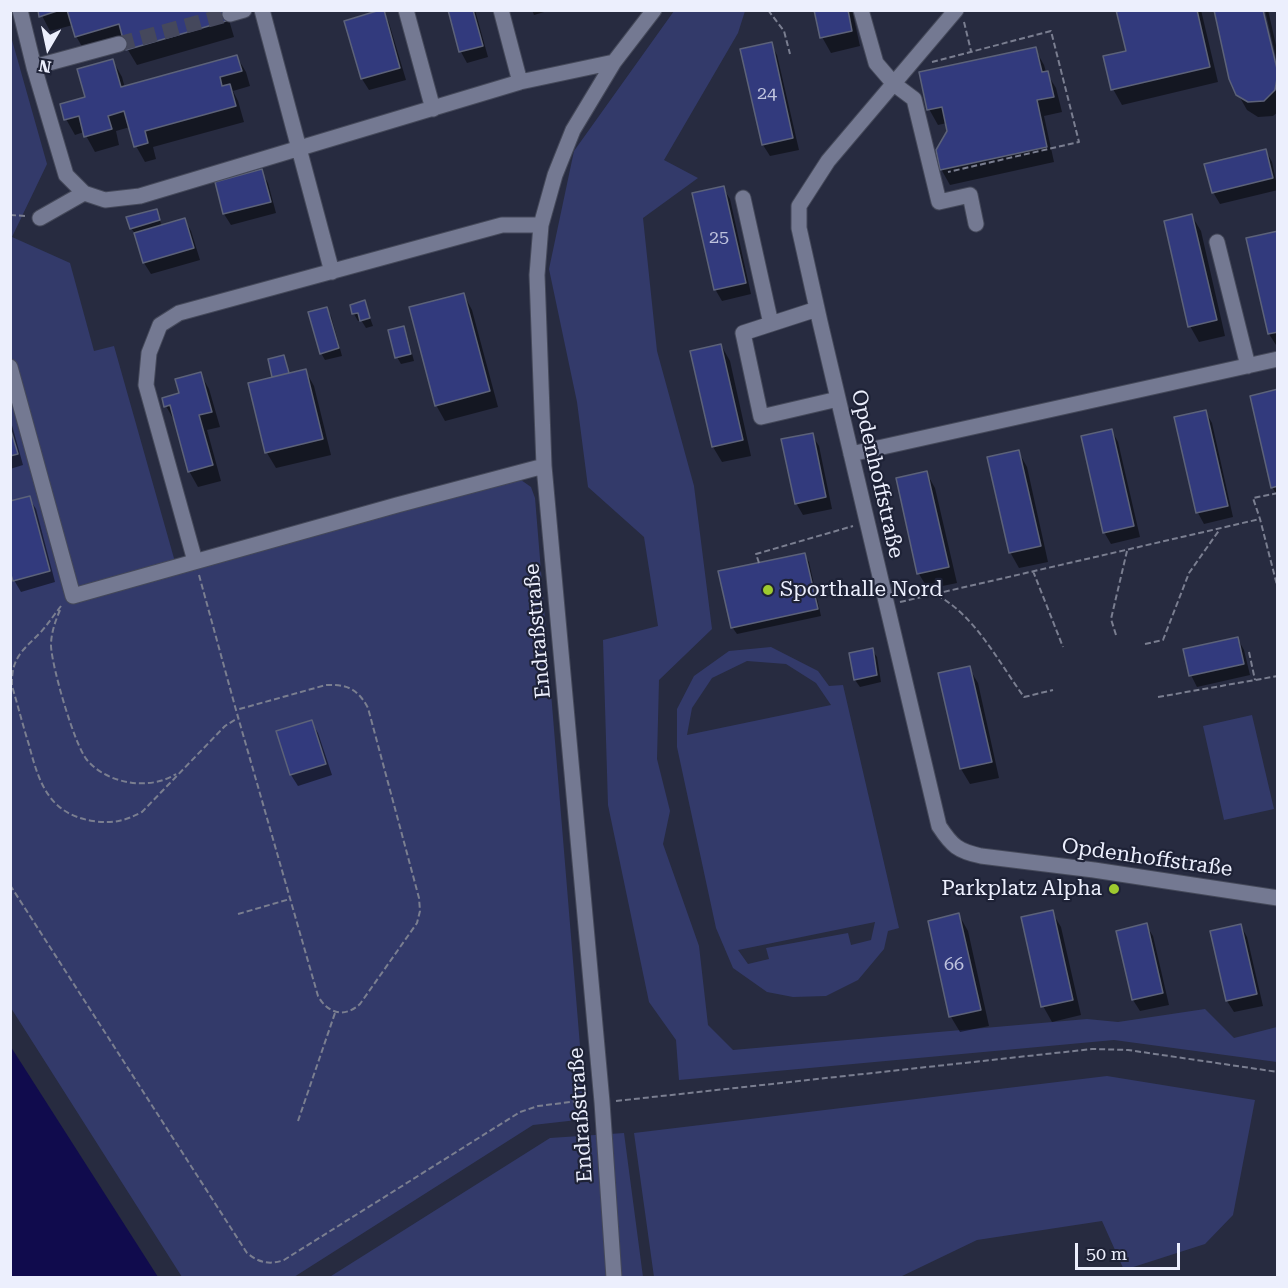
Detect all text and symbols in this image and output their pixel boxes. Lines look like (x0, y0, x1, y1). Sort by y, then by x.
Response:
north arrow (18, 18, 78, 78)
text: N (38, 56, 53, 77)
house number: 24 (757, 83, 777, 105)
house number: 25 (709, 227, 729, 249)
street label: Opdenhoffstraße (845, 387, 909, 561)
street label: Endraßstraße (520, 562, 556, 700)
place label: Sporthalle Nord (780, 577, 943, 603)
marker: Sporthalle Nord (761, 583, 775, 597)
street label: Opdenhoffstraße (1060, 834, 1234, 882)
place label: Parkplatz Alpha (941, 876, 1102, 902)
marker: Parkplatz Alpha (1107, 882, 1121, 896)
house number: 66 (944, 954, 964, 976)
street label: Endraßstraße (564, 1046, 598, 1184)
scale bar (1078, 1231, 1183, 1269)
text: 50 m (1086, 1243, 1127, 1264)

